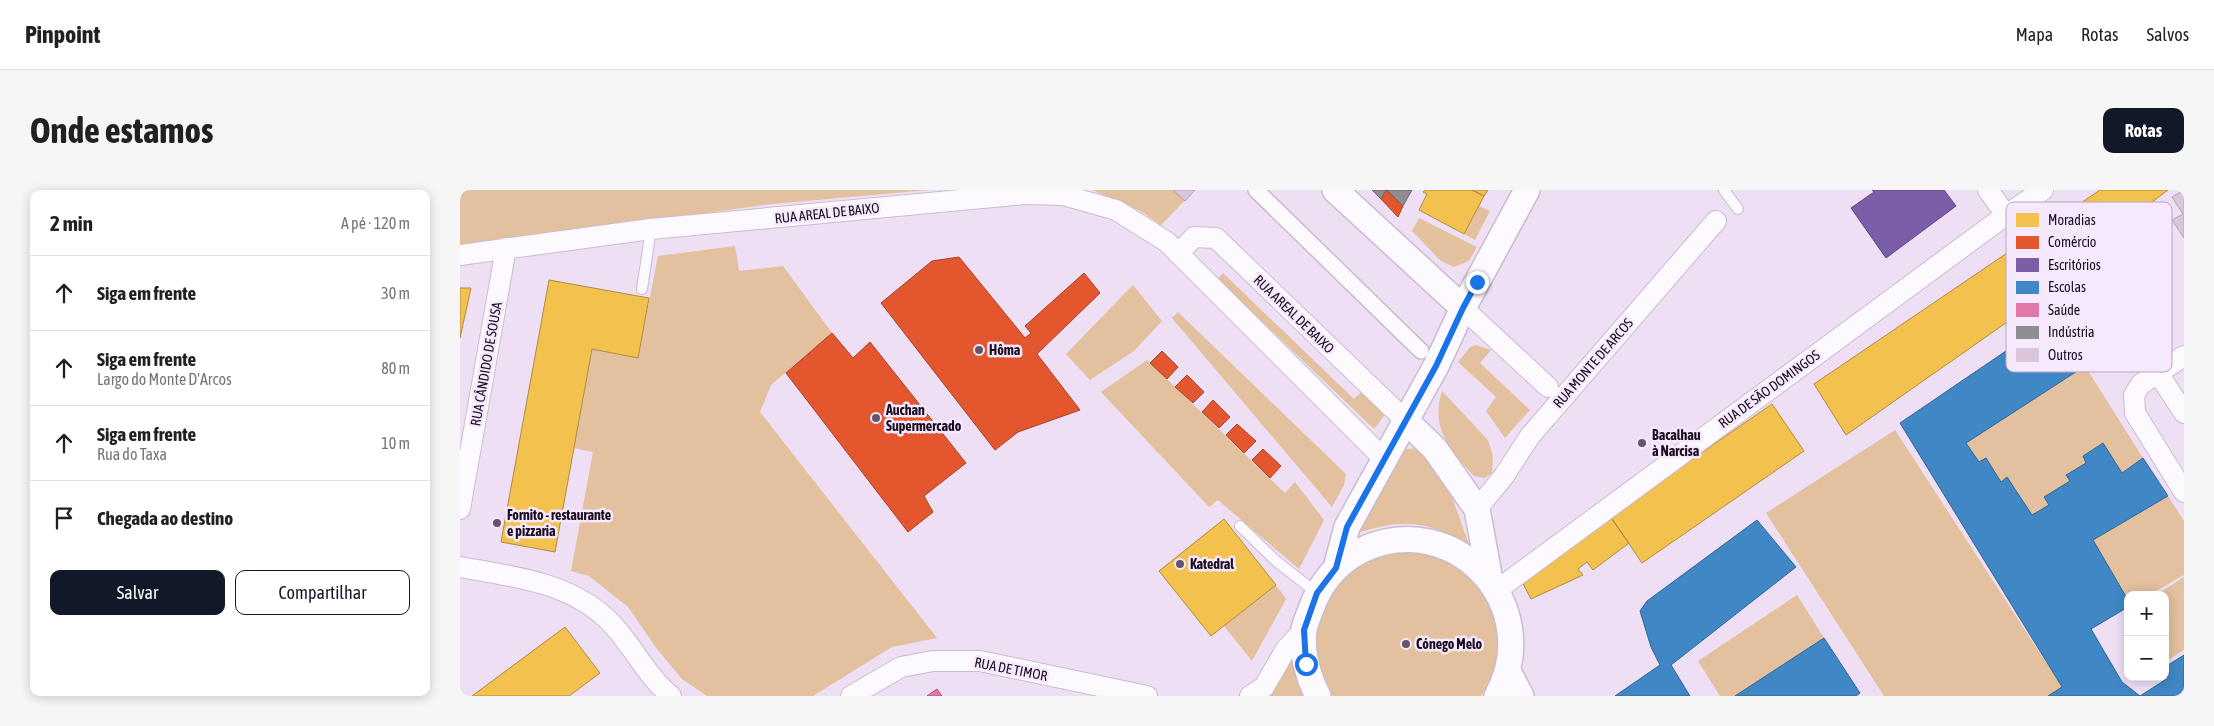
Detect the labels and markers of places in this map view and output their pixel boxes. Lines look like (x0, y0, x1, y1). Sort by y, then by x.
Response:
place label: Hôma (989, 342, 1021, 358)
marker: Hôma (973, 344, 985, 356)
place label: Auchan Supermercado (885, 402, 962, 434)
marker: Auchan Supermercado (870, 412, 882, 424)
place label: Bacalhau à Narcisa (1652, 427, 1701, 459)
marker: Bacalhau à Narcisa (1636, 437, 1648, 449)
place label: Fornito - restaurante e pizzaria (507, 507, 611, 539)
marker: Fornito - restaurante e pizzaria (491, 517, 503, 529)
place label: Katedral (1190, 556, 1234, 572)
marker: Katedral (1174, 558, 1186, 570)
place label: Cónego Melo (1416, 636, 1483, 652)
marker: Cónego Melo (1400, 638, 1412, 650)

